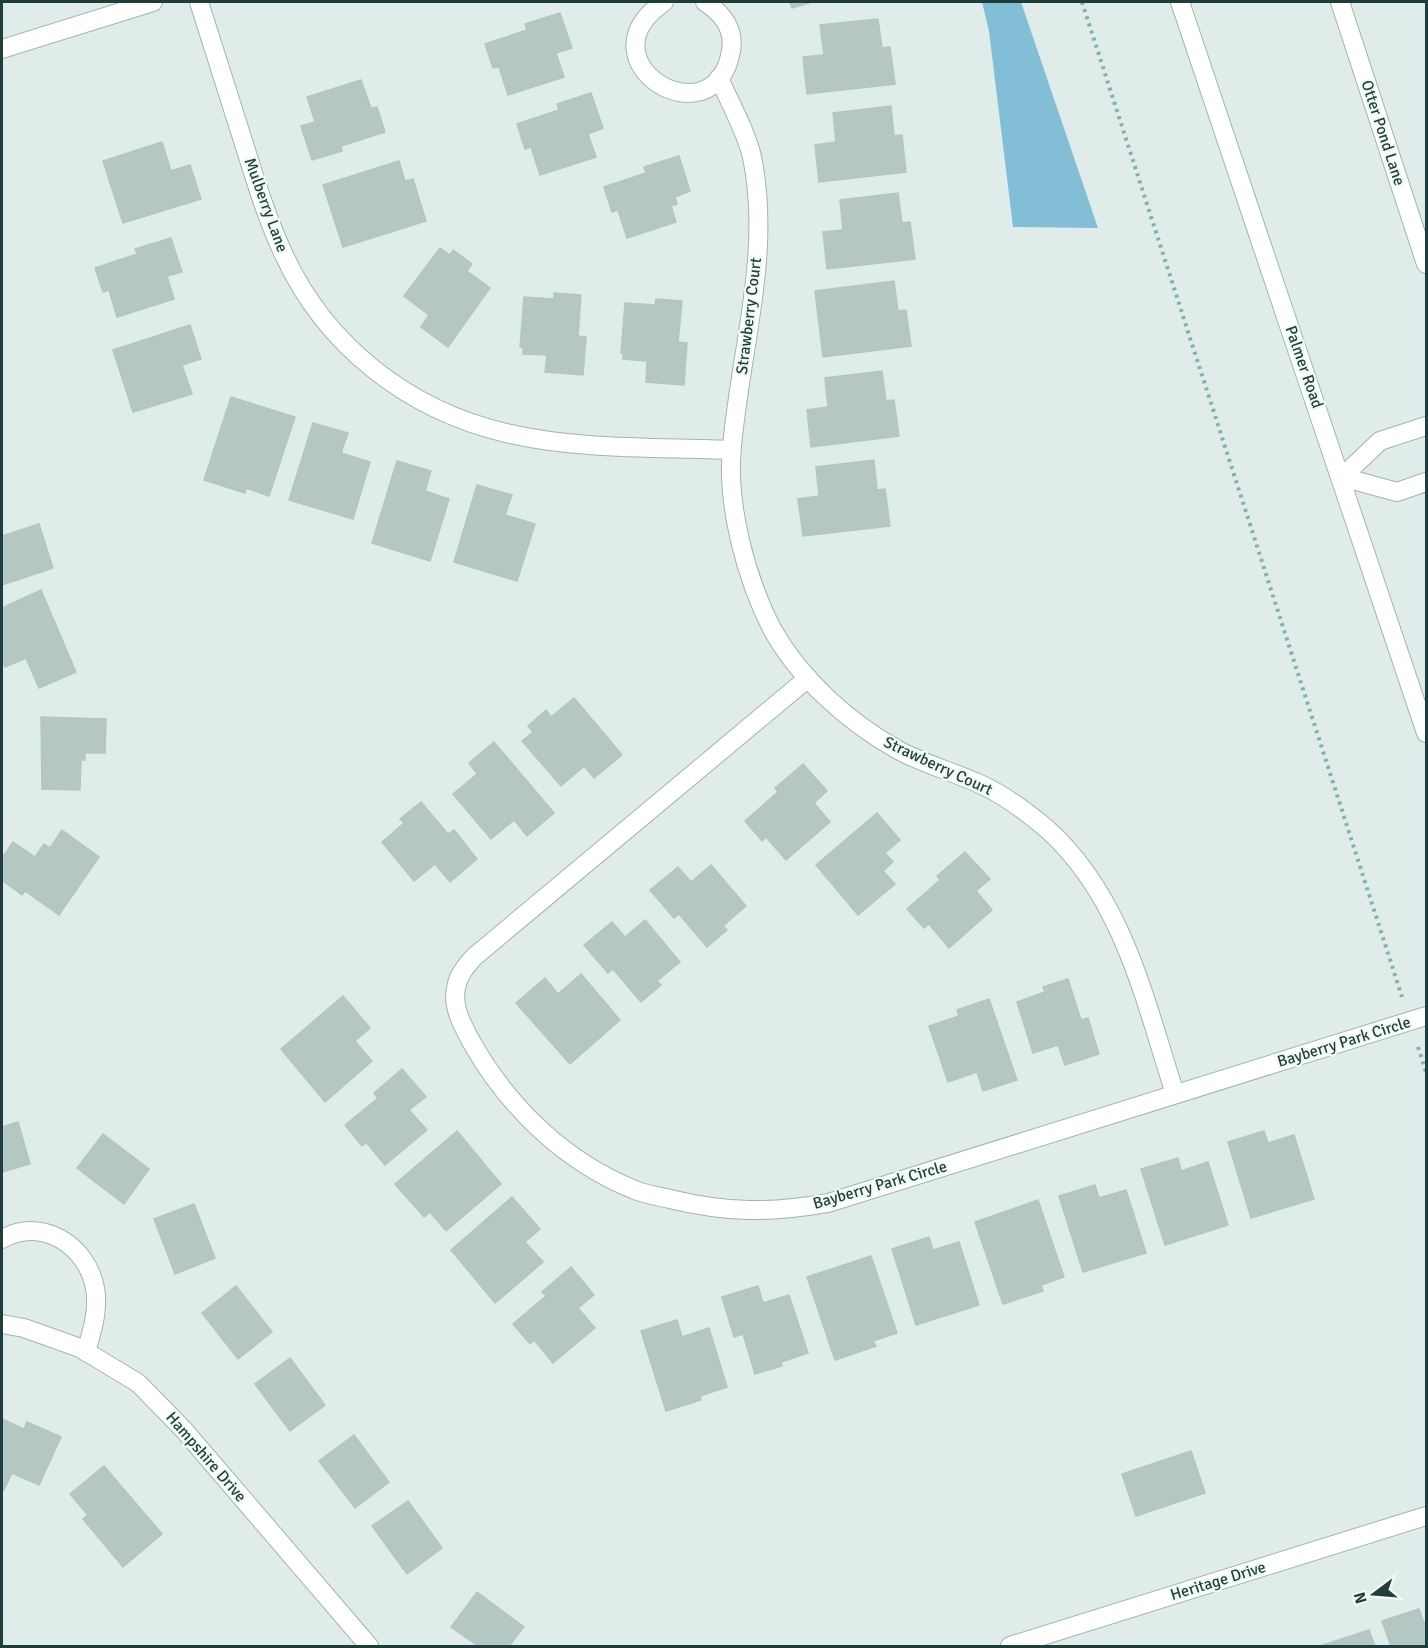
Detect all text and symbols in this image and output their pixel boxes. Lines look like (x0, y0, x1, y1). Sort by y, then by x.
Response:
street label: Otter Pond Lane (1357, 78, 1409, 188)
street label: Mulberry Lane (240, 155, 292, 255)
street label: Strawberry Court (732, 256, 766, 376)
street label: Palmer Road (1281, 323, 1327, 411)
street label: Strawberry Court (880, 732, 996, 800)
street label: Bayberry Park Circle (1275, 1012, 1413, 1072)
street label: Bayberry Park Circle (811, 1156, 949, 1214)
street label: Hampshire Drive (161, 1408, 251, 1506)
street label: Heritage Drive (1168, 1557, 1268, 1605)
north arrow (1344, 1564, 1404, 1624)
text: N (1349, 1590, 1372, 1606)

